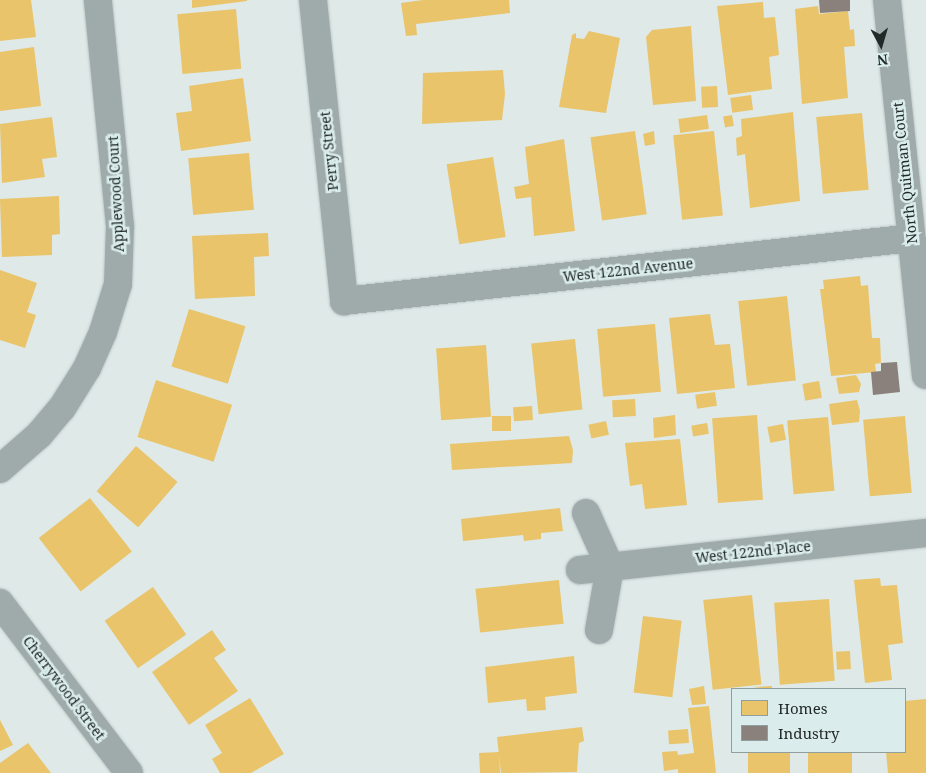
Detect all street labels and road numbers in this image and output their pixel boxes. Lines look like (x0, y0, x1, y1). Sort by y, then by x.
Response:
street label: North Quitman Court (889, 101, 921, 245)
street label: Perry Street (316, 110, 342, 192)
street label: Applewood Court (105, 135, 127, 253)
street label: West 122nd Avenue (562, 255, 694, 285)
street label: West 122nd Place (694, 538, 812, 566)
street label: Cherrywood Street (20, 633, 108, 743)

